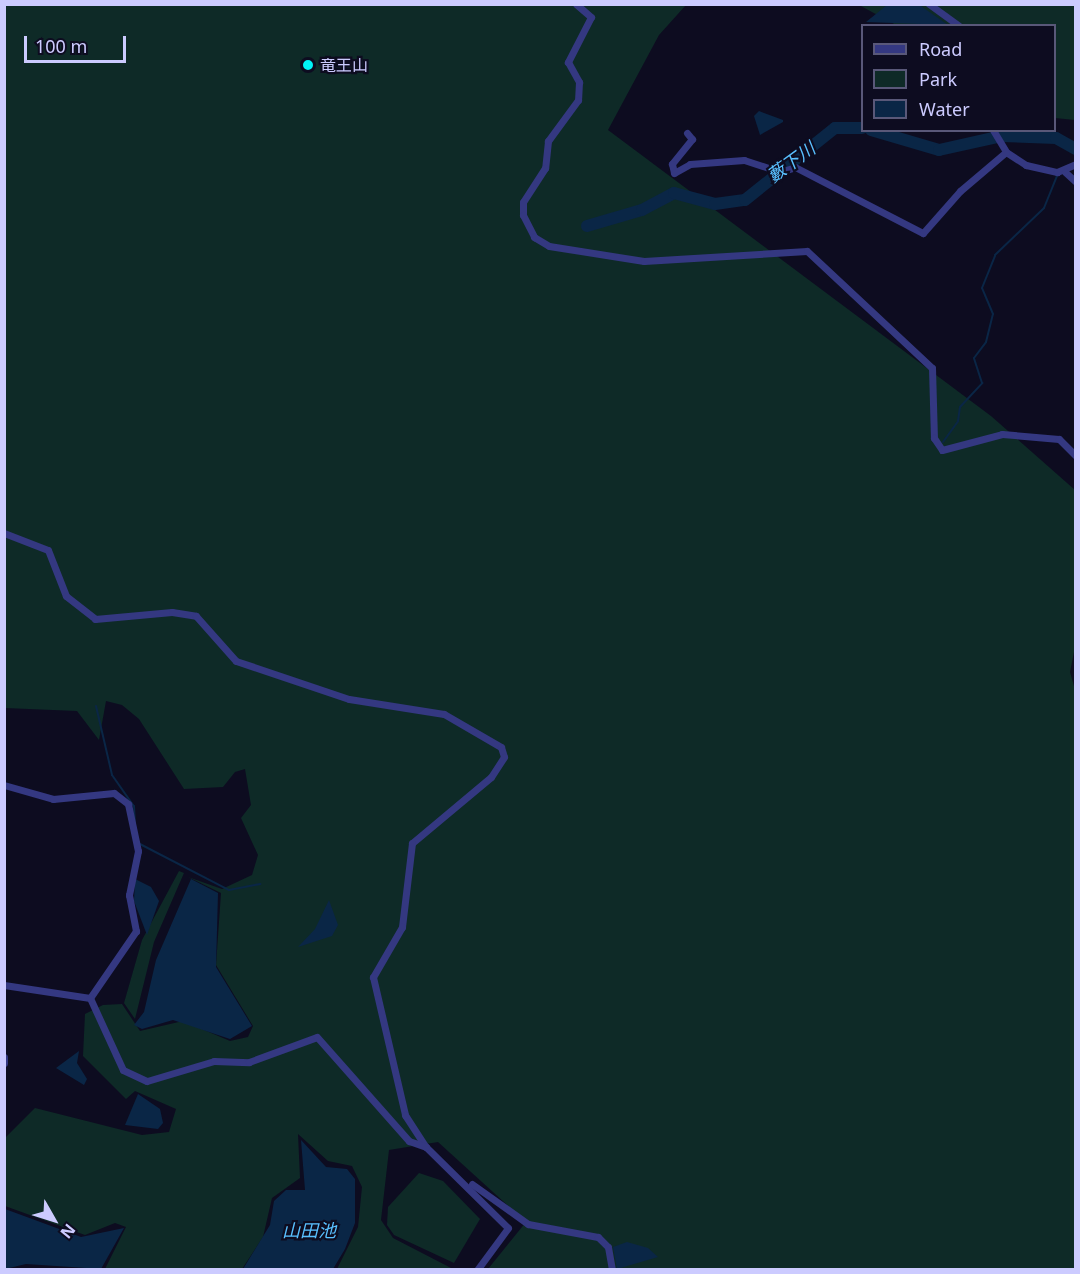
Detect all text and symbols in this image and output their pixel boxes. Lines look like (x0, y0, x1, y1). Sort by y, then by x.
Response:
scale bar (27, 24, 129, 62)
legend (861, 24, 1056, 132)
text: 100 m (35, 34, 87, 58)
text: Road (919, 37, 962, 61)
place label: 竜王山 (320, 55, 368, 75)
marker: 竜王山 (301, 58, 315, 72)
text: Park (919, 67, 957, 91)
text: Water (919, 97, 970, 121)
water label: 藪下川 (763, 137, 819, 187)
north arrow (24, 1190, 84, 1250)
text: N (55, 1219, 81, 1243)
water label: 山田池 (282, 1219, 336, 1241)

